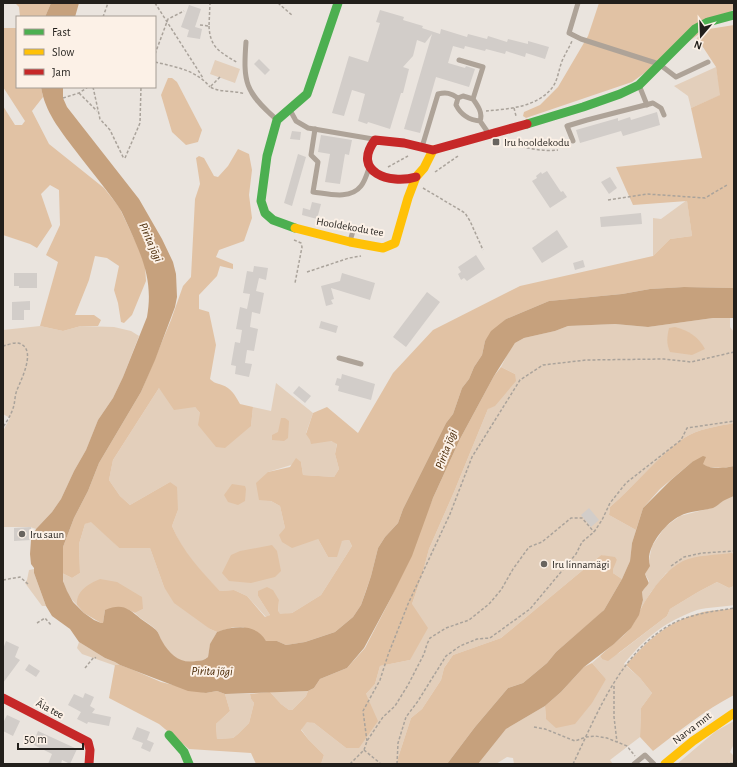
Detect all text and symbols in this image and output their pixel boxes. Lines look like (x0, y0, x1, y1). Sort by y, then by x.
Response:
legend (16, 16, 156, 88)
north arrow (681, 16, 721, 56)
text: Fast (52, 26, 71, 38)
text: N (692, 39, 703, 51)
text: Slow (52, 46, 74, 58)
text: Jam (52, 66, 71, 78)
marker: Iru hooldekodu (491, 137, 501, 147)
place label: Iru hooldekodu (504, 137, 570, 148)
street label: Hooldekodu tee (315, 216, 385, 238)
water label: Pirita jõgi (136, 221, 165, 264)
water label: Pirita jõgi (433, 427, 460, 471)
marker: Iru saun (17, 529, 27, 539)
place label: Iru saun (30, 529, 64, 540)
marker: Iru linnamägi (539, 559, 549, 569)
place label: Iru linnamägi (552, 559, 609, 570)
water label: Pirita jõgi (191, 665, 233, 678)
street label: Äia tee (34, 697, 66, 721)
street label: Narva mnt (671, 710, 714, 746)
scale bar (18, 725, 83, 751)
text: 50 m (24, 733, 47, 745)

